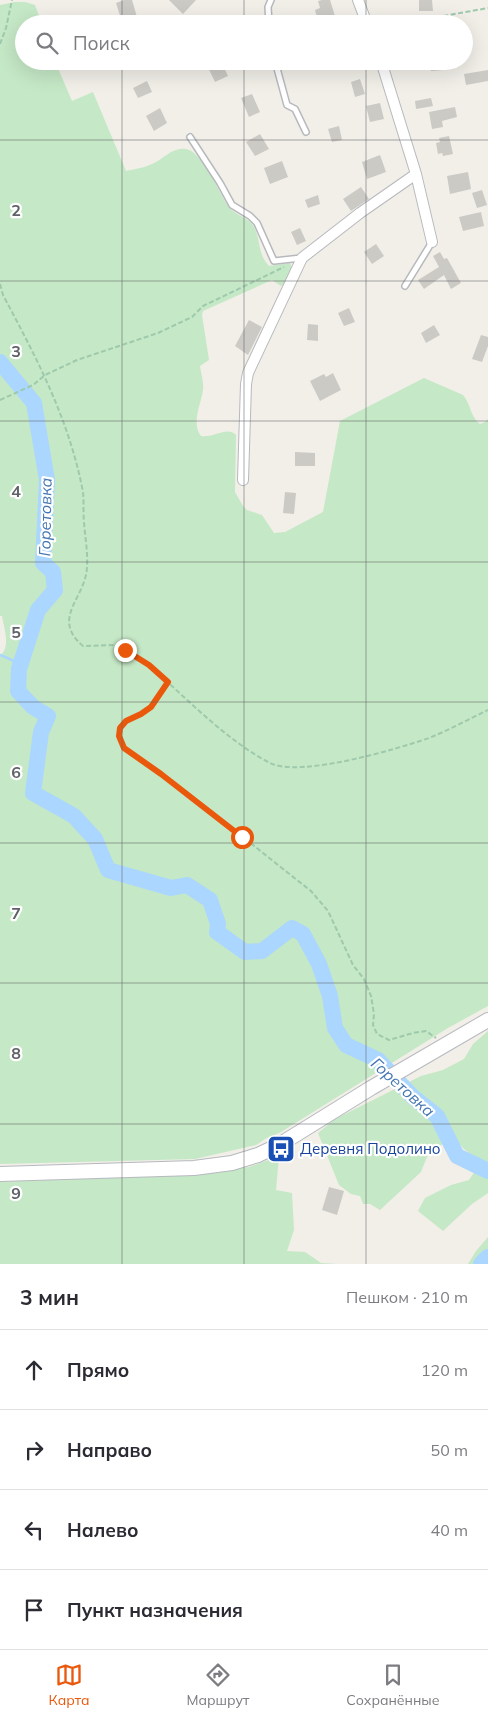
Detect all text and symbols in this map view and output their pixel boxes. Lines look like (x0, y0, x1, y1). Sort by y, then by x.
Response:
search box (15, 15, 473, 70)
icon: search (33, 29, 61, 57)
text: Поиск (73, 31, 130, 55)
text: 2 (11, 200, 21, 220)
text: 3 (11, 341, 21, 361)
water label: Горетовка (34, 477, 56, 557)
text: 4 (11, 481, 21, 501)
text: 5 (11, 622, 21, 642)
route end (114, 639, 137, 662)
text: 6 (11, 762, 21, 782)
route start (231, 826, 254, 849)
text: 7 (11, 903, 21, 923)
text: 8 (11, 1043, 21, 1063)
water label: Горетовка (367, 1053, 439, 1121)
bus stop icon: Деревня Подолино (266, 1134, 296, 1164)
place label: Деревня Подолино (300, 1139, 441, 1158)
text: 9 (11, 1183, 21, 1203)
text: 3 мин (20, 1284, 79, 1310)
text: Пешком · 210 m (346, 1287, 468, 1307)
icon: ahead (20, 1356, 48, 1384)
text: Прямо (67, 1358, 129, 1382)
text: 120 m (421, 1360, 468, 1380)
icon: right (20, 1436, 48, 1464)
text: Направо (67, 1438, 152, 1462)
text: 50 m (431, 1440, 468, 1460)
icon: left (20, 1516, 48, 1544)
text: Налево (67, 1518, 139, 1542)
text: 40 m (431, 1520, 468, 1540)
icon: arrive (20, 1596, 48, 1624)
text: Пункт назначения (67, 1598, 243, 1622)
tab: Карта (48, 1661, 90, 1709)
tab: Маршрут (187, 1661, 249, 1709)
tab: Сохранённые (346, 1661, 440, 1709)

